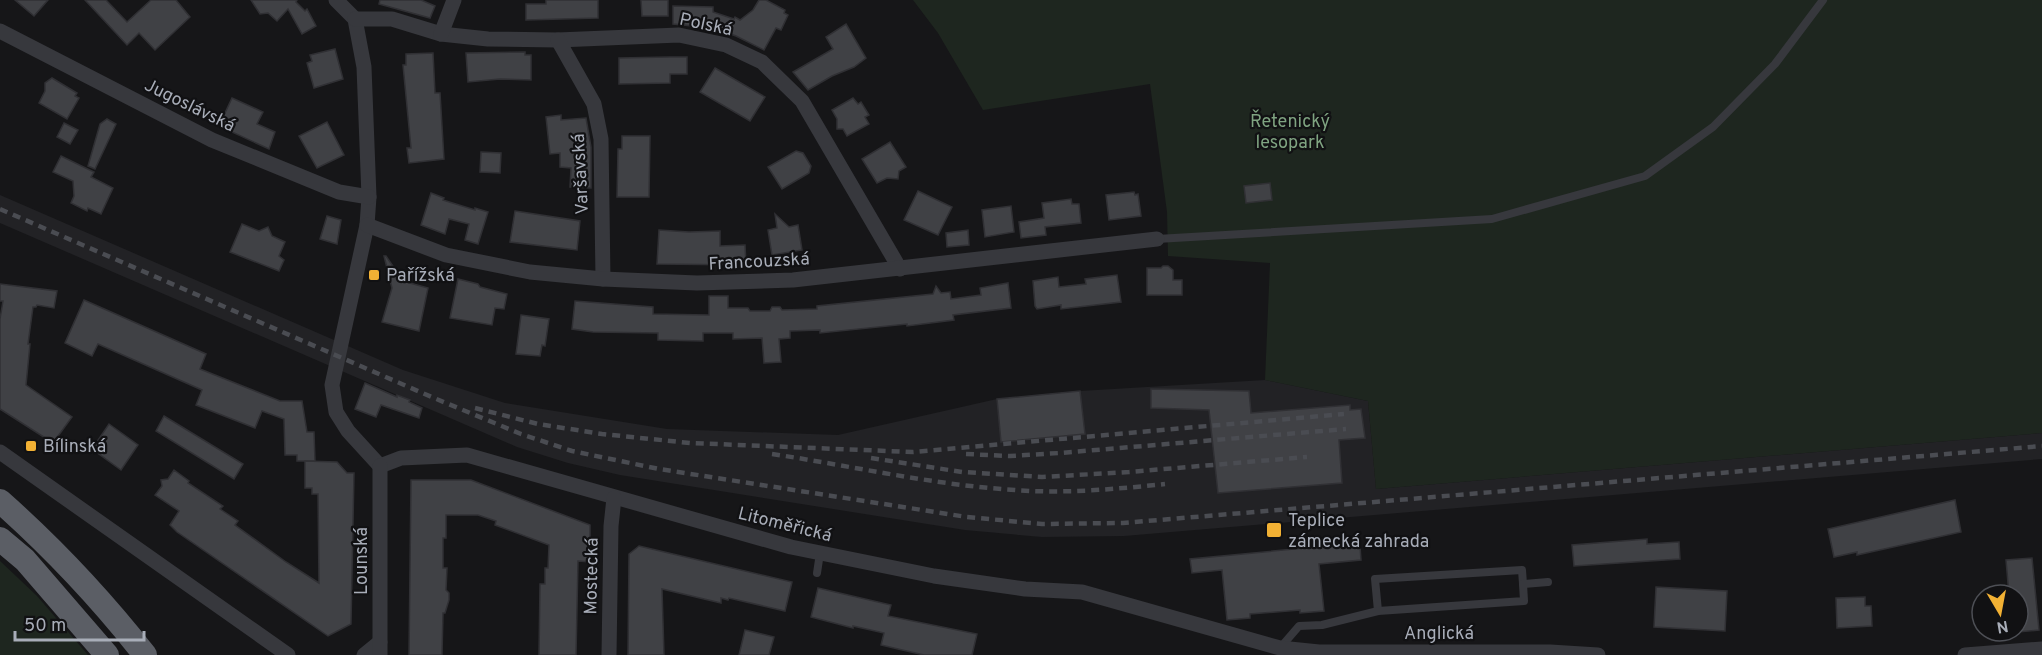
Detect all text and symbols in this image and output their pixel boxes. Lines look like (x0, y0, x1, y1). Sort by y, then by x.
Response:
street label: Polská (677, 9, 734, 42)
street label: Jugoslávská (140, 74, 239, 138)
park label: Řetenický lesopark (1250, 109, 1330, 155)
street label: Varšavská (568, 133, 595, 215)
street label: Francouzská (708, 248, 810, 277)
place label: Pařížská (386, 265, 455, 288)
marker: Pařížská (367, 268, 381, 282)
place label: Bílinská (43, 436, 106, 459)
marker: Bílinská (24, 439, 38, 453)
street label: Litoměřická (735, 503, 834, 548)
place label: Teplice zámecká zahrada (1288, 510, 1429, 554)
marker: Teplice zámecká zahrada (1265, 521, 1283, 539)
street label: Lounská (351, 527, 374, 595)
street label: Mostecká (580, 537, 605, 615)
north arrow (1970, 583, 2030, 643)
scale bar (15, 604, 144, 642)
text: 50 m (24, 615, 66, 638)
text: N (1995, 615, 2010, 637)
street label: Anglická (1404, 623, 1474, 646)

